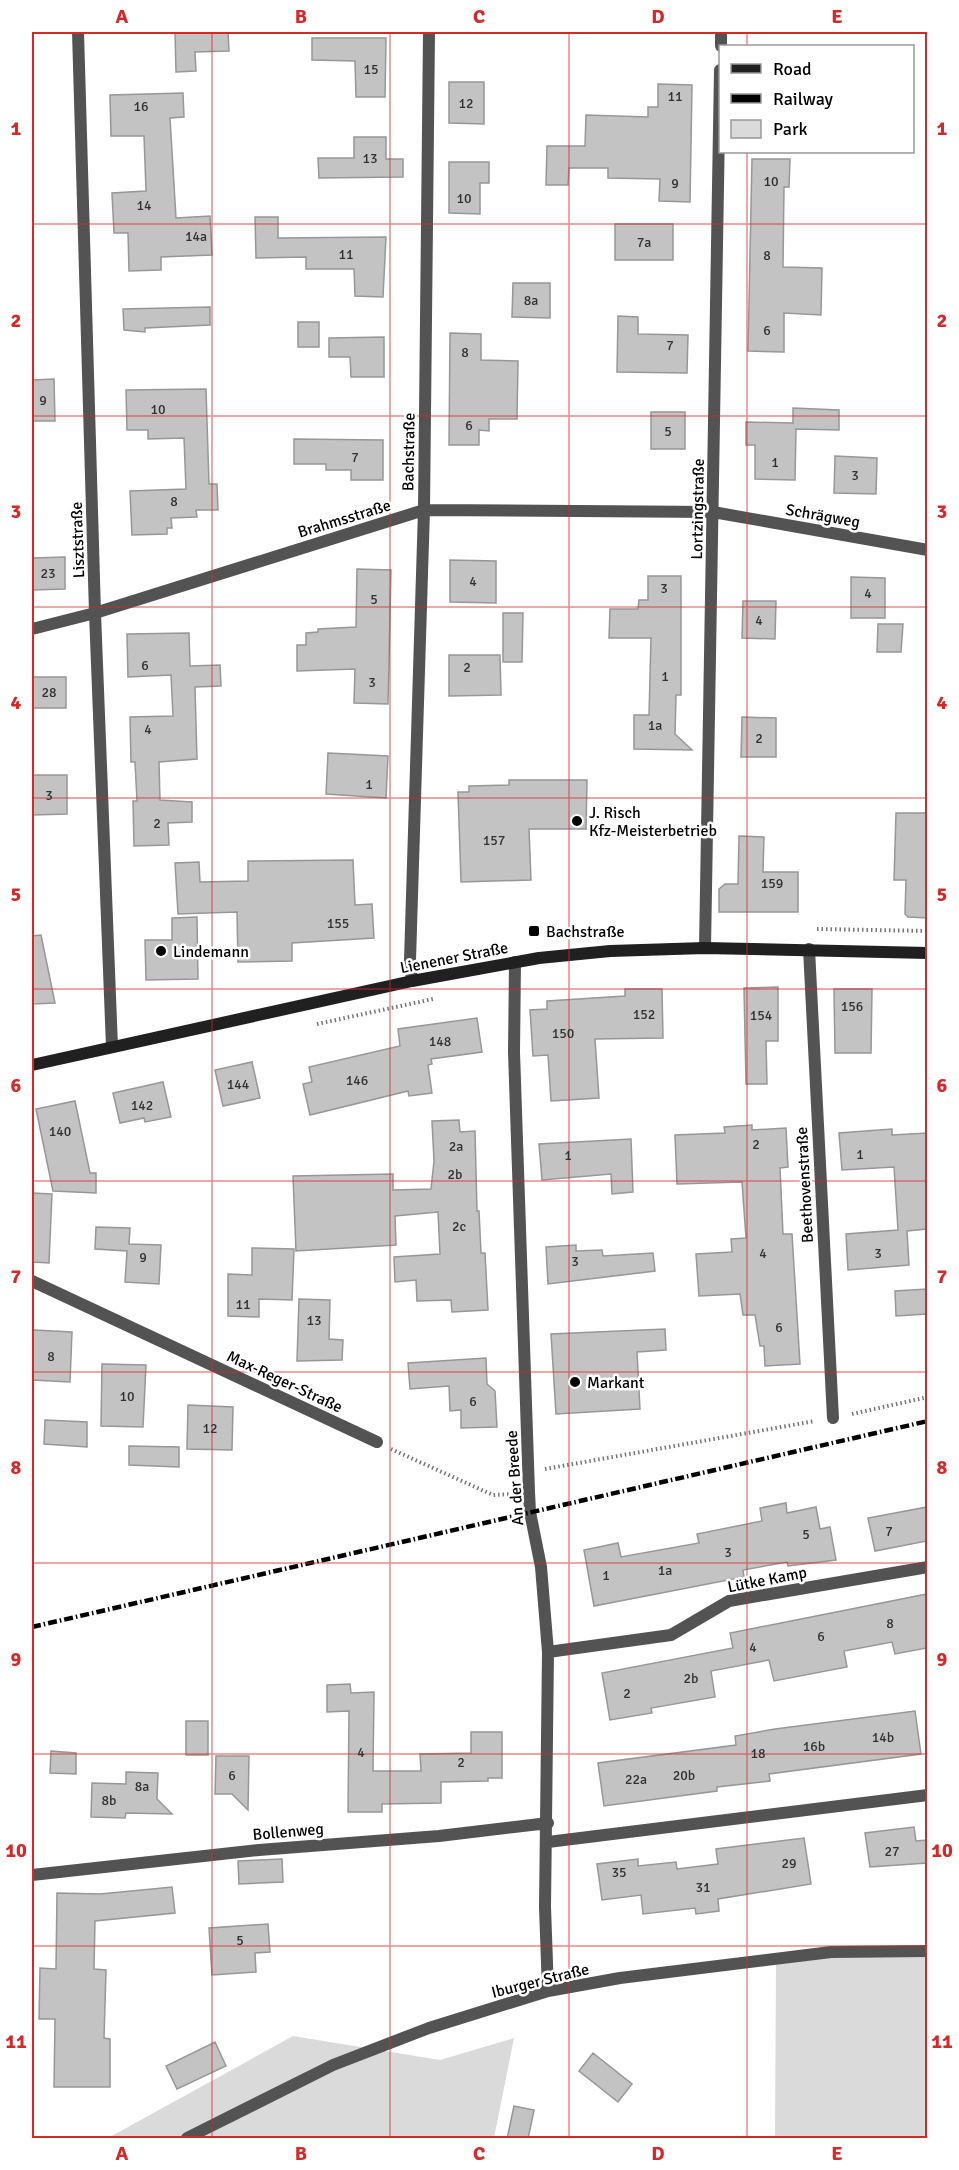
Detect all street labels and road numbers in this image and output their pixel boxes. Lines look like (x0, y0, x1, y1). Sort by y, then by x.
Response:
street label: Bachstraße (398, 413, 420, 491)
street label: Lortzingstraße (687, 458, 709, 560)
street label: Brahmsstraße (295, 495, 393, 543)
street label: Schrägweg (784, 500, 862, 532)
street label: Lisztstraße (67, 501, 89, 579)
street label: Lienener Straße (398, 938, 510, 978)
street label: Beethovenstraße (792, 1126, 818, 1244)
street label: Max-Reger-Straße (223, 1346, 346, 1417)
street label: An der Breede (502, 1430, 528, 1526)
street label: Lütke Kamp (726, 1562, 809, 1597)
street label: Bollenweg (252, 1819, 325, 1845)
street label: Iburger Straße (489, 1959, 591, 2003)

